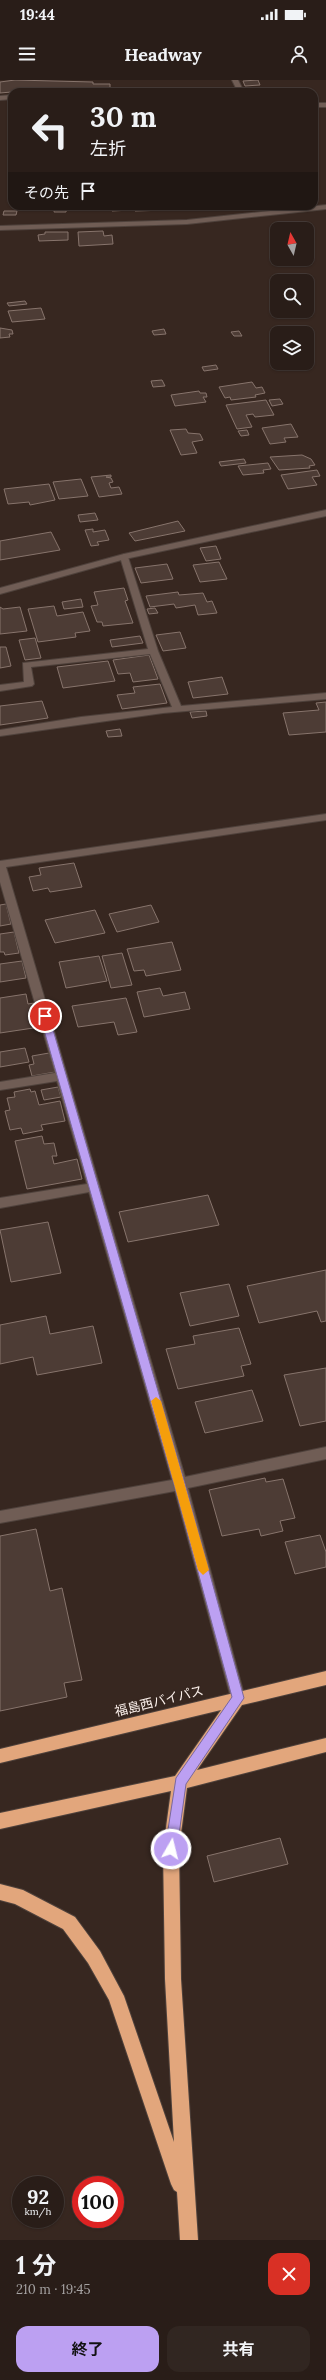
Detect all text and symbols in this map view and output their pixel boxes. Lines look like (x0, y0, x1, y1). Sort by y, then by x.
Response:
text: 19:44 (20, 5, 55, 24)
icon: menu (16, 43, 38, 65)
text: Headway (124, 43, 202, 66)
icon: person (288, 43, 310, 65)
text: 30 m (90, 99, 157, 135)
icon: left (24, 104, 76, 156)
text: 左折 (90, 137, 126, 160)
icon: arrive (77, 180, 99, 202)
text: その先 (24, 183, 69, 202)
north arrow (270, 222, 314, 266)
map controls (270, 222, 314, 370)
button: search (270, 274, 314, 318)
button: layers (270, 326, 314, 370)
pin (28, 999, 62, 1033)
icon: arrive (34, 1005, 56, 1027)
street label: 福島西バイパス (113, 1682, 205, 1720)
position arrow (150, 1828, 192, 1870)
speed limit sign: 100 (72, 2176, 124, 2228)
text: 92 (27, 2184, 49, 2209)
text: km/h (24, 2205, 52, 2218)
text: 1 分 (16, 2250, 56, 2281)
button: close (268, 2253, 310, 2295)
text: 210 m · 19:45 (16, 2281, 91, 2298)
button: 終了 (16, 2326, 159, 2372)
button: 共有 (167, 2326, 310, 2372)

